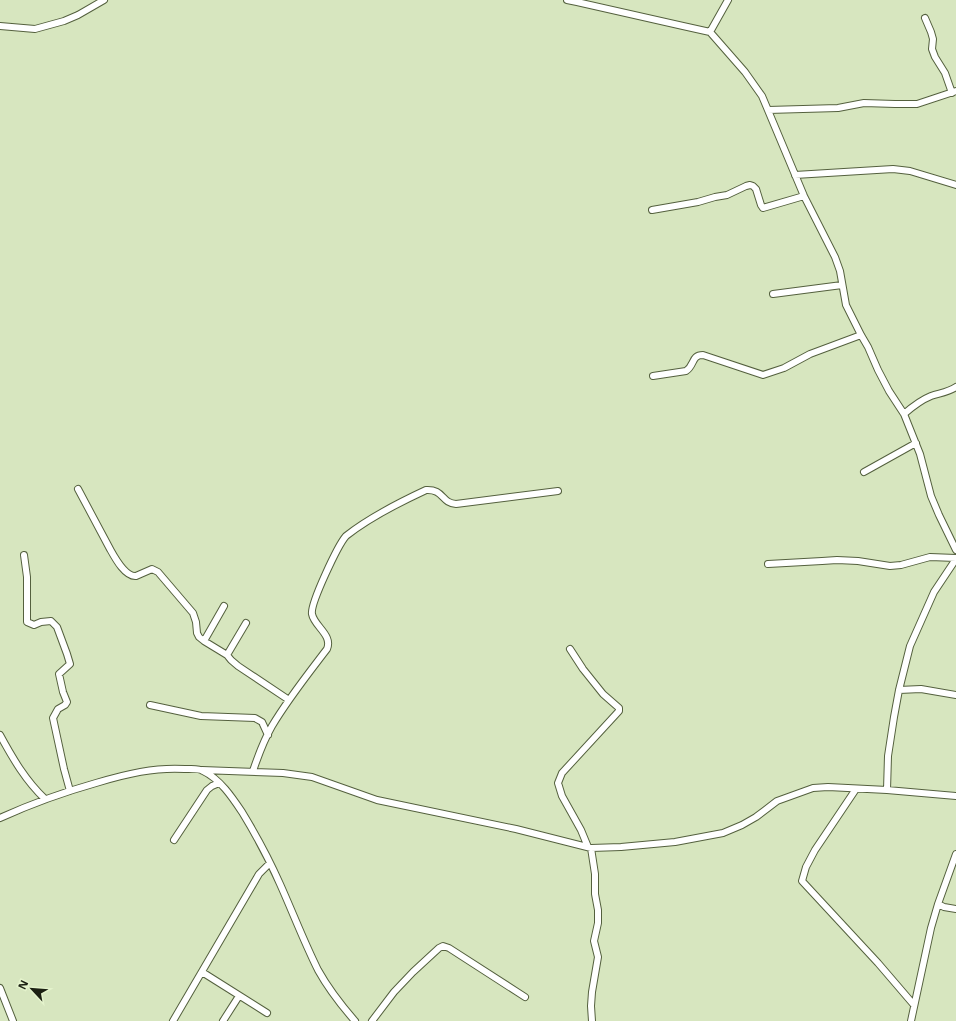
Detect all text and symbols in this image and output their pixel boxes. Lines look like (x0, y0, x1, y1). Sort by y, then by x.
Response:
north arrow (12, 969, 52, 1009)
text: N (14, 977, 31, 992)

